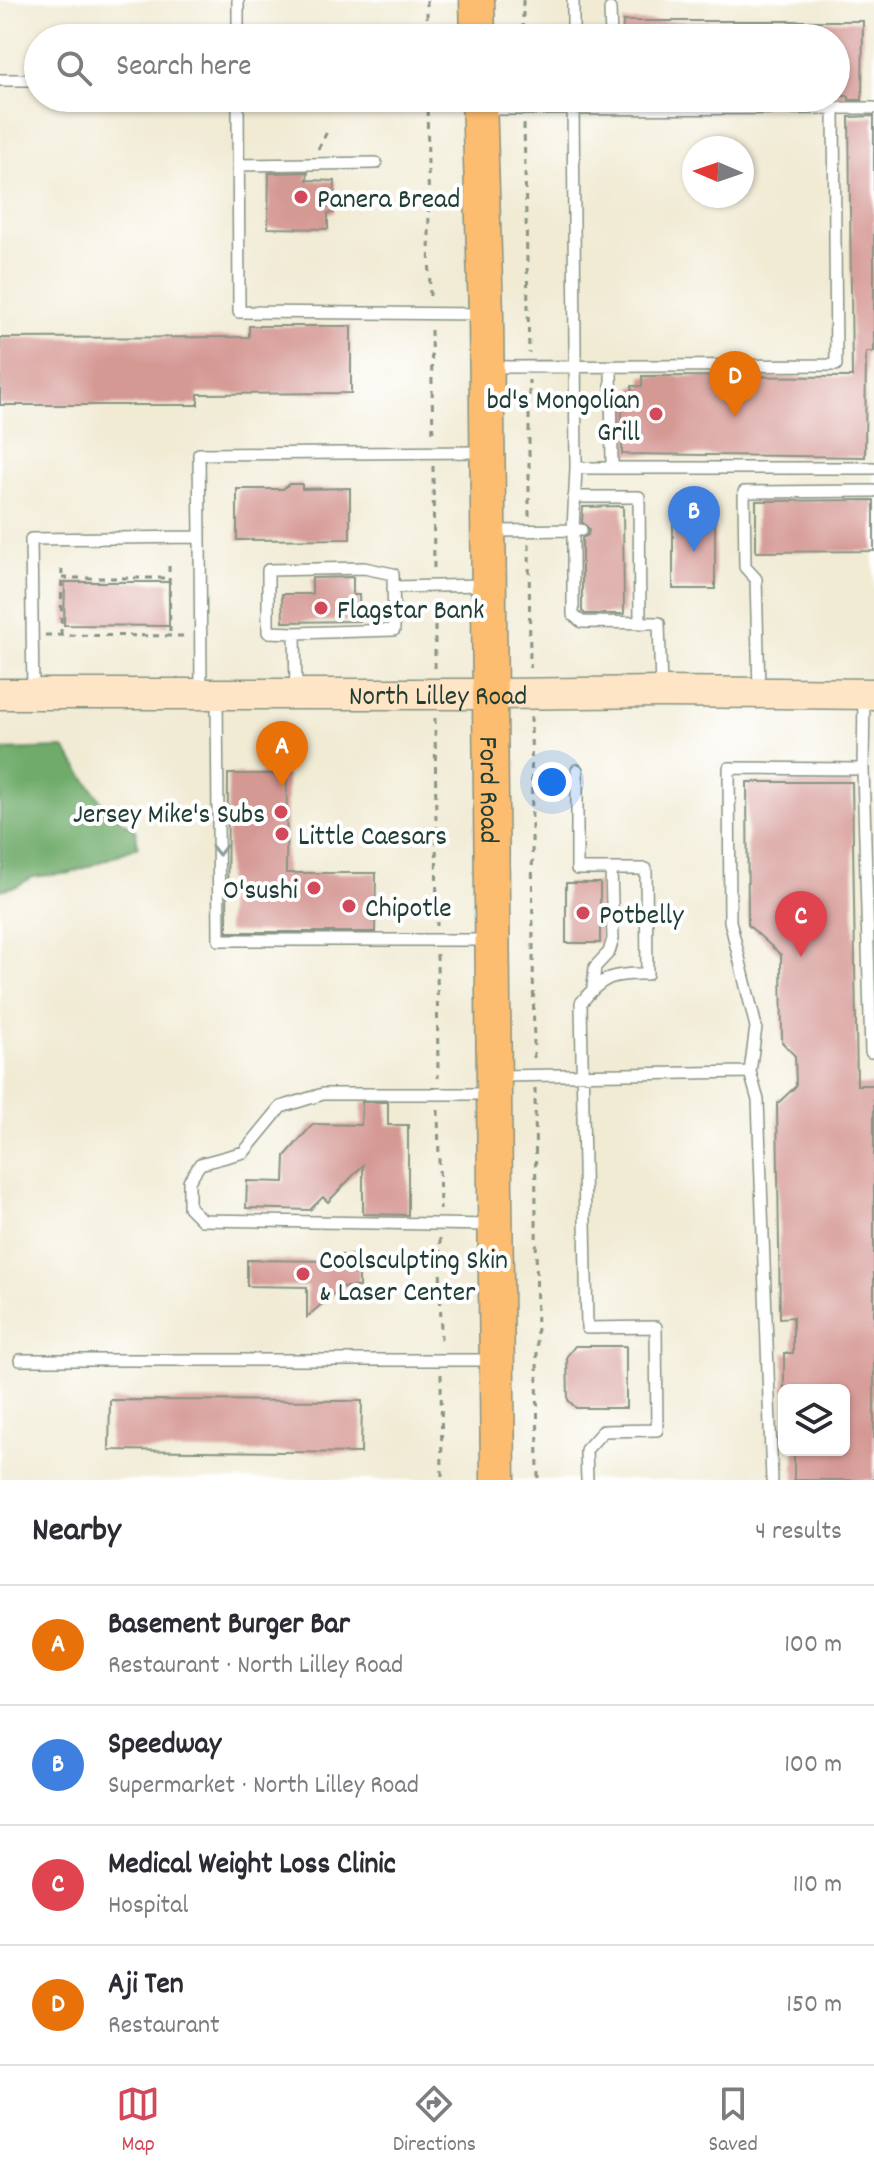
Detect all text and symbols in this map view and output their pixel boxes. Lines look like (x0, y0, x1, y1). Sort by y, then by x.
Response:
search box (24, 24, 850, 112)
icon: search (52, 46, 96, 90)
text: Search here (116, 47, 252, 90)
north arrow (682, 136, 754, 208)
place label: Panera Bread (317, 182, 460, 222)
marker: Panera Bread (292, 188, 310, 206)
pin: D (709, 351, 761, 417)
place label: bd's Mongolian Grill (487, 383, 640, 455)
marker: bd's Mongolian Grill (647, 405, 665, 423)
pin: B (668, 486, 720, 552)
place label: Flagstar Bank (337, 593, 484, 633)
marker: Flagstar Bank (312, 599, 330, 617)
street label: North Lilley Road (349, 679, 528, 719)
pin: A (256, 721, 308, 787)
street label: Ford Road (465, 736, 506, 844)
your location (532, 762, 572, 802)
place label: Jersey Mike's Subs (73, 797, 265, 837)
marker: Jersey Mike's Subs (272, 803, 290, 821)
place label: Little Caesars (298, 819, 447, 859)
marker: Little Caesars (273, 825, 291, 843)
one-way arrow (210, 844, 227, 857)
place label: O'sushi (223, 873, 298, 913)
marker: O'sushi (305, 879, 323, 897)
place label: Chipotle (365, 891, 451, 931)
pin: C (775, 891, 827, 957)
marker: Chipotle (340, 897, 358, 915)
place label: Potbelly (599, 898, 684, 938)
marker: Potbelly (574, 904, 592, 922)
place label: Coolsculpting Skin & Laser Center (319, 1243, 508, 1315)
marker: Coolsculpting Skin & Laser Center (294, 1265, 312, 1283)
map controls (778, 1384, 850, 1456)
button: layers (778, 1384, 850, 1456)
text: Nearby (32, 1508, 121, 1557)
text: 4 results (755, 1514, 842, 1551)
text: Basement Burger Bar (108, 1605, 350, 1648)
text: A (51, 1627, 65, 1664)
text: 100 m (784, 1627, 842, 1664)
text: Restaurant · North Lilley Road (108, 1648, 403, 1685)
text: Speedway (108, 1725, 221, 1768)
text: B (52, 1747, 64, 1784)
text: 100 m (784, 1747, 842, 1784)
text: Supermarket · North Lilley Road (108, 1768, 419, 1805)
text: Medical Weight Loss Clinic (108, 1845, 396, 1888)
text: C (52, 1867, 64, 1904)
text: 110 m (793, 1867, 842, 1904)
text: Hospital (108, 1888, 189, 1925)
text: Aji Ten (108, 1965, 184, 2008)
text: D (51, 1987, 65, 2024)
text: 150 m (786, 1987, 842, 2024)
text: Restaurant (108, 2008, 220, 2045)
tab: Map (116, 2082, 160, 2161)
tab: Directions (393, 2082, 476, 2161)
tab: Saved (709, 2082, 758, 2161)

